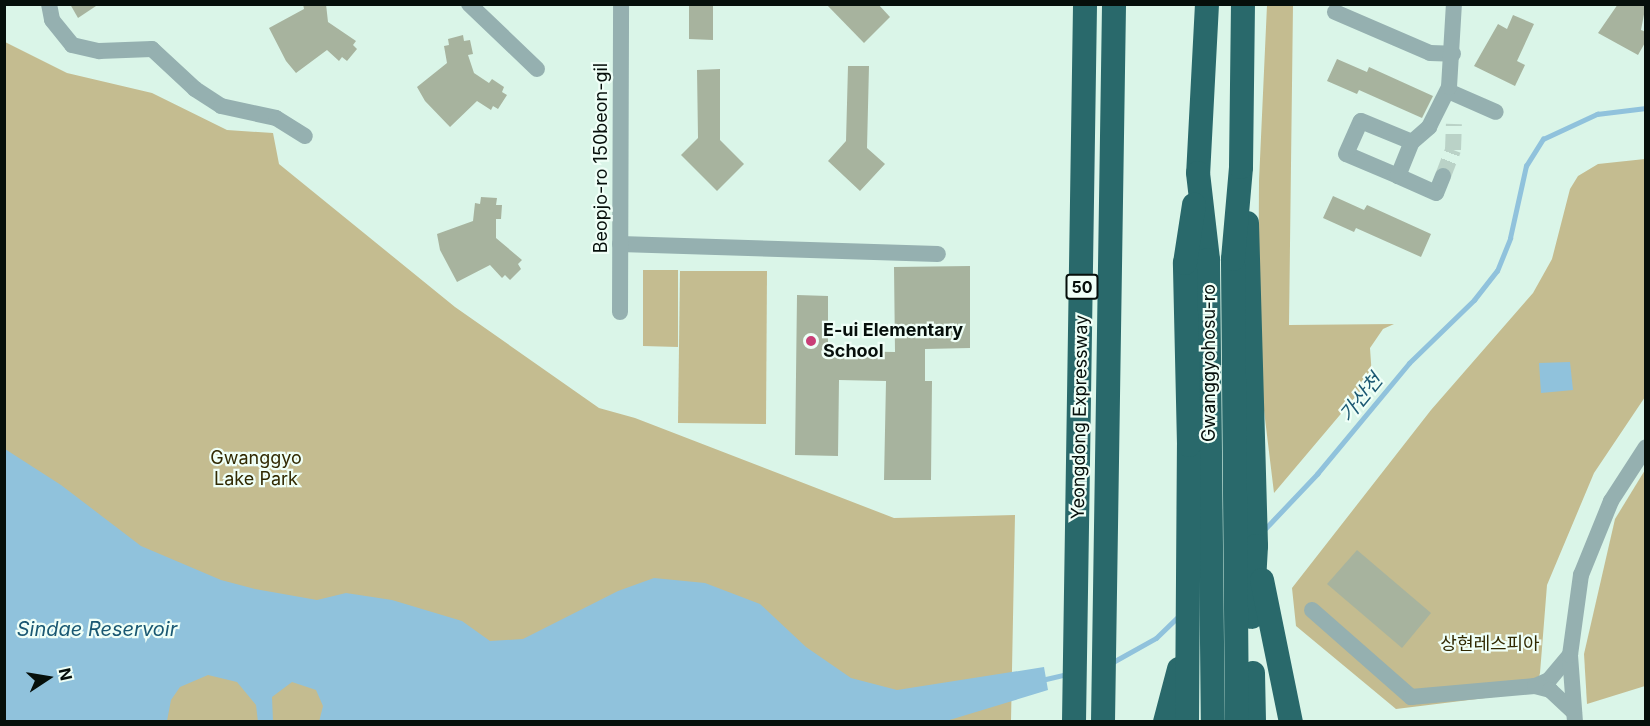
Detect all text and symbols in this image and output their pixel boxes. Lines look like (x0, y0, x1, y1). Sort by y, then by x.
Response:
street label: Beopjo-ro 150beon-gil (590, 63, 612, 253)
road number: 50 (1064, 274, 1100, 300)
street label: Gwanggyohosu-ro (1198, 284, 1220, 442)
street label: Yeongdong Expressway (1067, 314, 1093, 520)
place label: E-ui Elementary School (823, 320, 963, 362)
marker: E-ui Elementary School (804, 334, 818, 348)
water label: 가산천 (1334, 369, 1388, 427)
park label: Gwanggyo Lake Park (210, 448, 302, 490)
water label: Sindae Reservoir (17, 617, 177, 641)
park label: 상현레스피아 (1440, 633, 1540, 655)
north arrow (18, 648, 78, 708)
text: N (55, 666, 77, 682)

